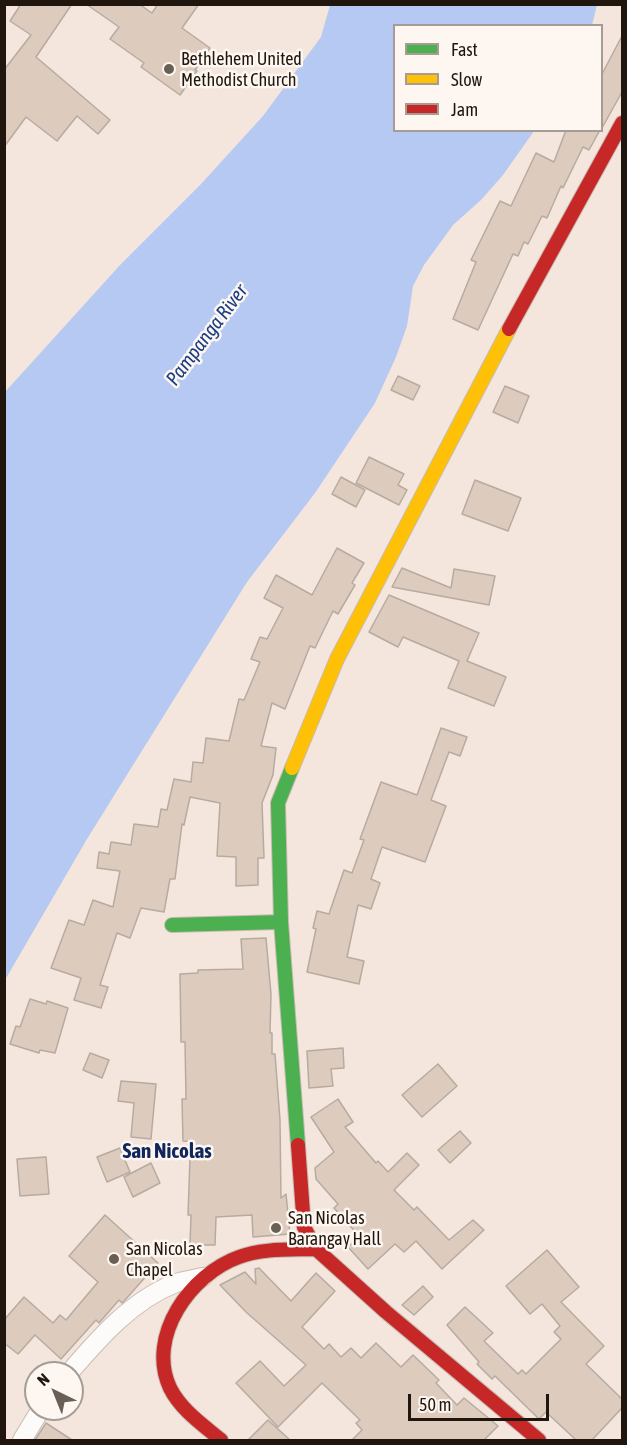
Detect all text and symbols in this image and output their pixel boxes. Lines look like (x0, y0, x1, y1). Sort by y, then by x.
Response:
legend (393, 24, 603, 132)
text: Fast (451, 39, 478, 60)
place label: Bethlehem United Methodist Church (181, 48, 302, 90)
marker: Bethlehem United Methodist Church (162, 62, 176, 76)
text: Slow (451, 69, 482, 90)
text: Jam (451, 99, 478, 120)
water label: Pampanga River (161, 280, 253, 390)
district label: San Nicolas (122, 1138, 212, 1164)
place label: San Nicolas Barangay Hall (288, 1207, 381, 1250)
marker: San Nicolas Barangay Hall (269, 1221, 283, 1235)
place label: San Nicolas Chapel (126, 1238, 202, 1280)
marker: San Nicolas Chapel (107, 1252, 121, 1266)
north arrow (24, 1361, 84, 1421)
text: N (33, 1369, 53, 1389)
scale bar (411, 1382, 552, 1420)
text: 50 m (419, 1394, 451, 1415)

